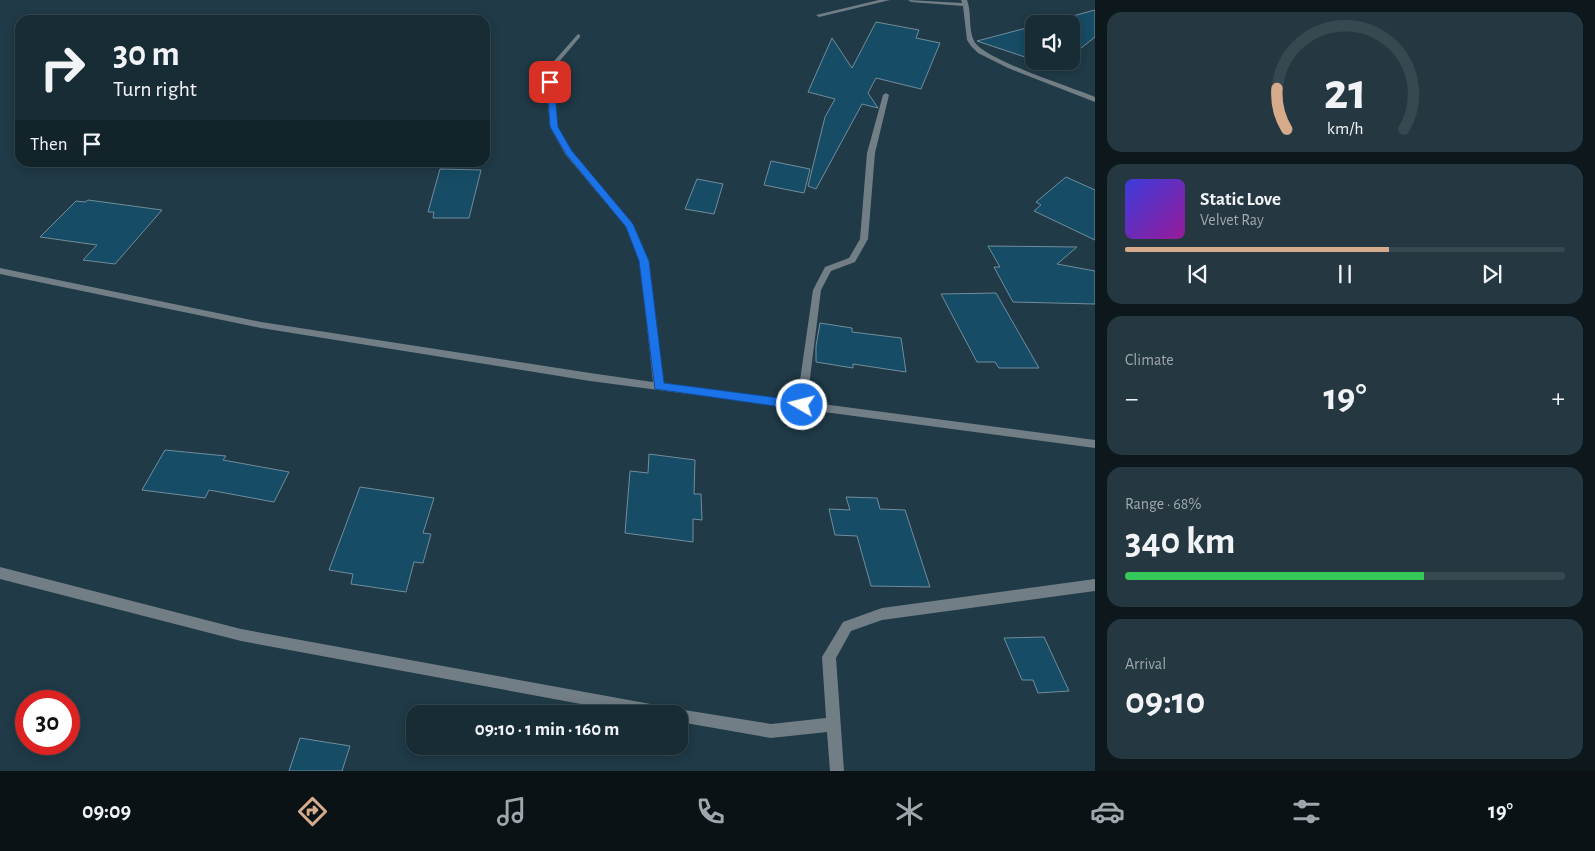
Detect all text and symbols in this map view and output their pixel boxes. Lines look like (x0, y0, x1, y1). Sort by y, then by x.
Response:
map controls (1025, 15, 1080, 70)
button: sound (1025, 15, 1080, 70)
icon: right (30, 35, 95, 100)
text: 30 m (113, 37, 180, 72)
pin (529, 61, 571, 103)
text: 21 (1323, 66, 1367, 118)
icon: arrive (536, 68, 564, 96)
text: Turn right (113, 78, 197, 100)
text: km/h (1327, 120, 1363, 138)
icon: arrive (78, 130, 106, 158)
text: Then (30, 135, 68, 154)
text: Static Love (1200, 190, 1281, 209)
text: Velvet Ray (1200, 212, 1264, 228)
icon: previous (1184, 260, 1212, 288)
icon: pause (1331, 260, 1359, 288)
icon: next (1478, 260, 1506, 288)
text: Climate (1125, 352, 1174, 368)
position arrow (775, 378, 827, 430)
text: 19° (1323, 379, 1367, 417)
text: − (1125, 385, 1138, 413)
text: + (1552, 385, 1565, 413)
text: Range · 68% (1125, 496, 1201, 512)
text: 340 km (1125, 523, 1236, 561)
text: Arrival (1125, 656, 1166, 672)
text: 09:10 (1125, 683, 1205, 721)
speed limit sign: 30 (15, 690, 80, 755)
text: 09:10 · 1 min · 160 m (475, 720, 619, 739)
icon: directions (295, 794, 330, 829)
icon: music (494, 794, 529, 829)
icon: phone (693, 794, 728, 829)
icon: climate (892, 794, 927, 829)
icon: car (1090, 794, 1125, 829)
icon: filters (1289, 794, 1324, 829)
text: 09:09 (82, 800, 131, 822)
text: 19° (1488, 800, 1513, 822)

